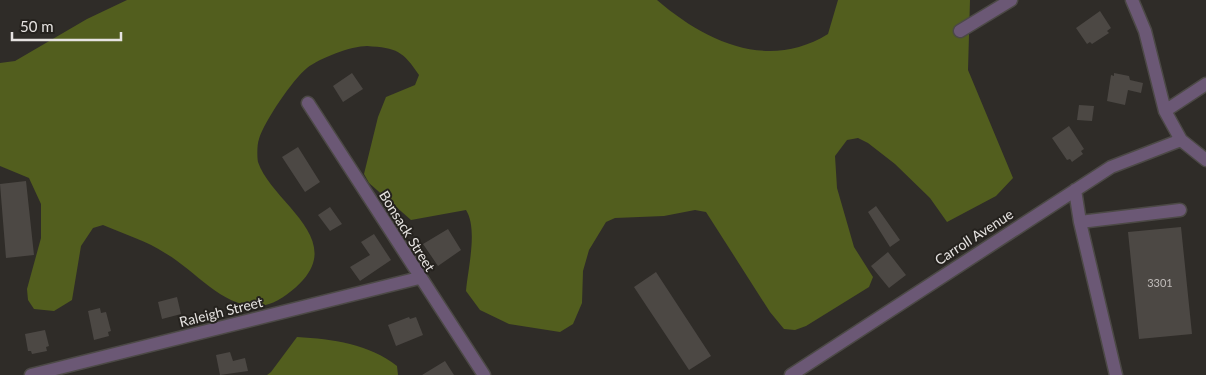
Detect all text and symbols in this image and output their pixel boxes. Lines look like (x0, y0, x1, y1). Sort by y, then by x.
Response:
scale bar (12, 10, 121, 42)
text: 50 m (20, 17, 54, 35)
street label: Bonsack Street (376, 187, 439, 274)
street label: Carroll Avenue (931, 205, 1016, 268)
house number: 3301 (1147, 276, 1173, 289)
street label: Raleigh Street (177, 293, 264, 330)

